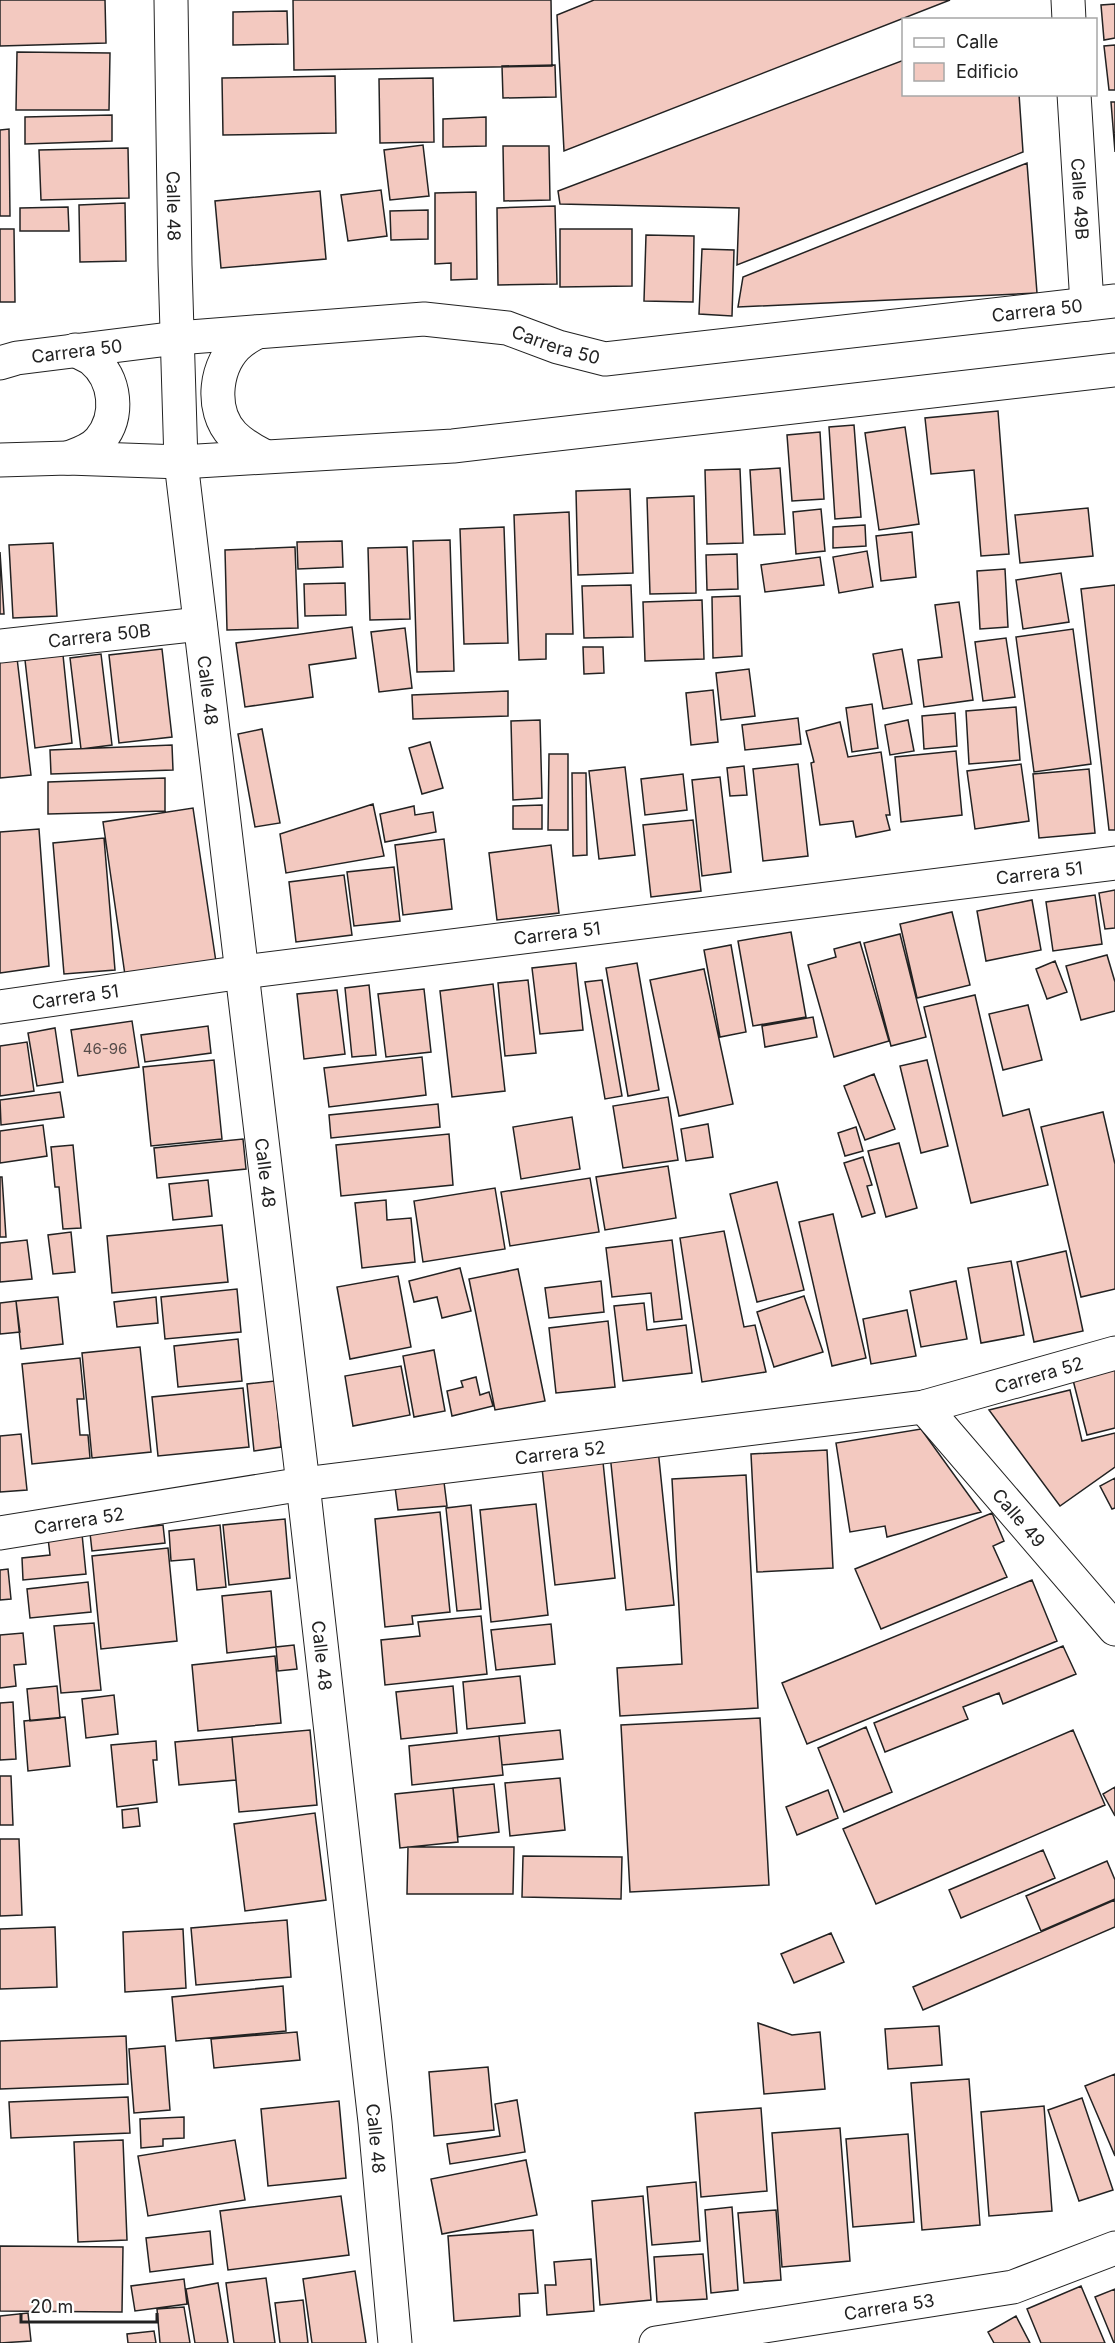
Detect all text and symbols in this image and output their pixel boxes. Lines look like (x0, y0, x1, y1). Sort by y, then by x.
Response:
legend (902, 18, 1097, 96)
text: Calle (956, 31, 998, 52)
text: Edificio (956, 61, 1019, 82)
street label: Calle 49B (1067, 157, 1094, 240)
street label: Calle 48 (163, 171, 185, 241)
street label: Carrera 50 (990, 294, 1084, 325)
street label: Carrera 50 (509, 320, 602, 368)
street label: Carrera 50 (30, 334, 124, 367)
street label: Carrera 50B (47, 619, 152, 651)
street label: Calle 48 (194, 654, 223, 726)
street label: Carrera 51 (995, 857, 1084, 888)
street label: Carrera 51 (512, 917, 602, 949)
street label: Carrera 51 (30, 980, 120, 1013)
house number: 46-96 (83, 1039, 127, 1058)
street label: Calle 48 (251, 1137, 280, 1209)
street label: Carrera 52 (992, 1352, 1086, 1397)
street label: Carrera 52 (514, 1436, 607, 1468)
street label: Calle 49 (988, 1484, 1050, 1551)
street label: Carrera 52 (32, 1503, 126, 1538)
street label: Calle 48 (308, 1619, 337, 1692)
street label: Calle 48 (362, 2102, 390, 2174)
scale bar (21, 2286, 158, 2324)
street label: Carrera 53 (842, 2289, 936, 2324)
text: 20 m (30, 2296, 73, 2317)

